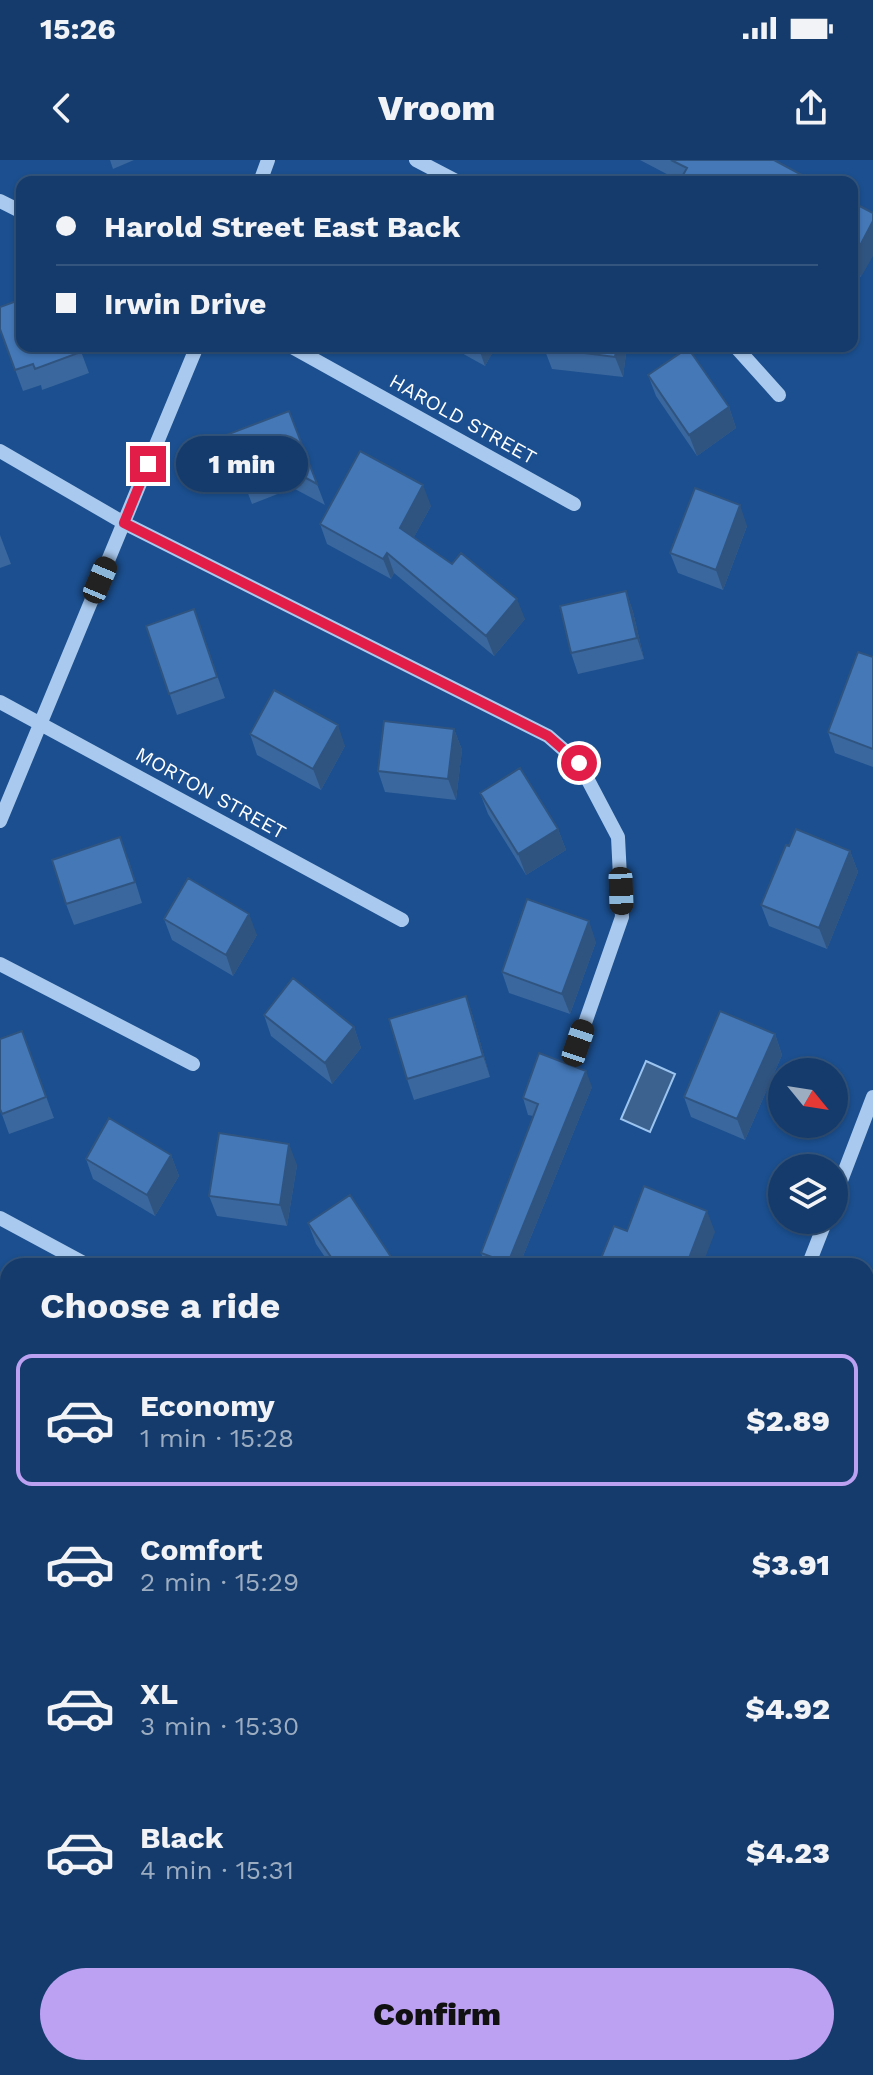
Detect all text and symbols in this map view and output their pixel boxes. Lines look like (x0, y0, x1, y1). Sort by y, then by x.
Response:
text: 15:26 (40, 11, 116, 46)
icon: back (40, 86, 84, 130)
icon: share (789, 86, 833, 130)
text: Vroom (378, 87, 495, 129)
text: Harold Street East Back (104, 209, 460, 244)
text: Irwin Drive (104, 286, 266, 321)
street label: HAROLD STREET (385, 369, 541, 469)
callout: 1 min (176, 436, 308, 492)
route end (130, 446, 166, 482)
text: 1 min (209, 449, 275, 479)
car (80, 553, 120, 607)
street label: MORTON STREET (132, 742, 290, 844)
route start (561, 745, 597, 781)
car (608, 867, 634, 915)
car (559, 1016, 597, 1070)
north arrow (768, 1058, 848, 1138)
map controls (768, 1058, 848, 1234)
button: layers (768, 1154, 848, 1234)
text: Choose a ride (40, 1285, 280, 1327)
icon: car (44, 1384, 116, 1456)
text: Economy (140, 1388, 275, 1423)
text: $2.89 (746, 1403, 830, 1438)
text: 1 min · 15:28 (140, 1423, 294, 1453)
icon: car (44, 1528, 116, 1600)
text: Comfort (140, 1532, 262, 1567)
text: $3.91 (752, 1547, 830, 1582)
text: 2 min · 15:29 (140, 1567, 299, 1597)
icon: car (44, 1672, 116, 1744)
text: XL (140, 1676, 178, 1711)
text: $4.92 (745, 1691, 830, 1726)
text: 3 min · 15:30 (140, 1711, 299, 1741)
icon: car (44, 1816, 116, 1888)
text: Black (140, 1820, 224, 1855)
text: $4.23 (746, 1835, 830, 1870)
text: 4 min · 15:31 (140, 1855, 294, 1885)
button: Confirm (40, 1968, 834, 2060)

